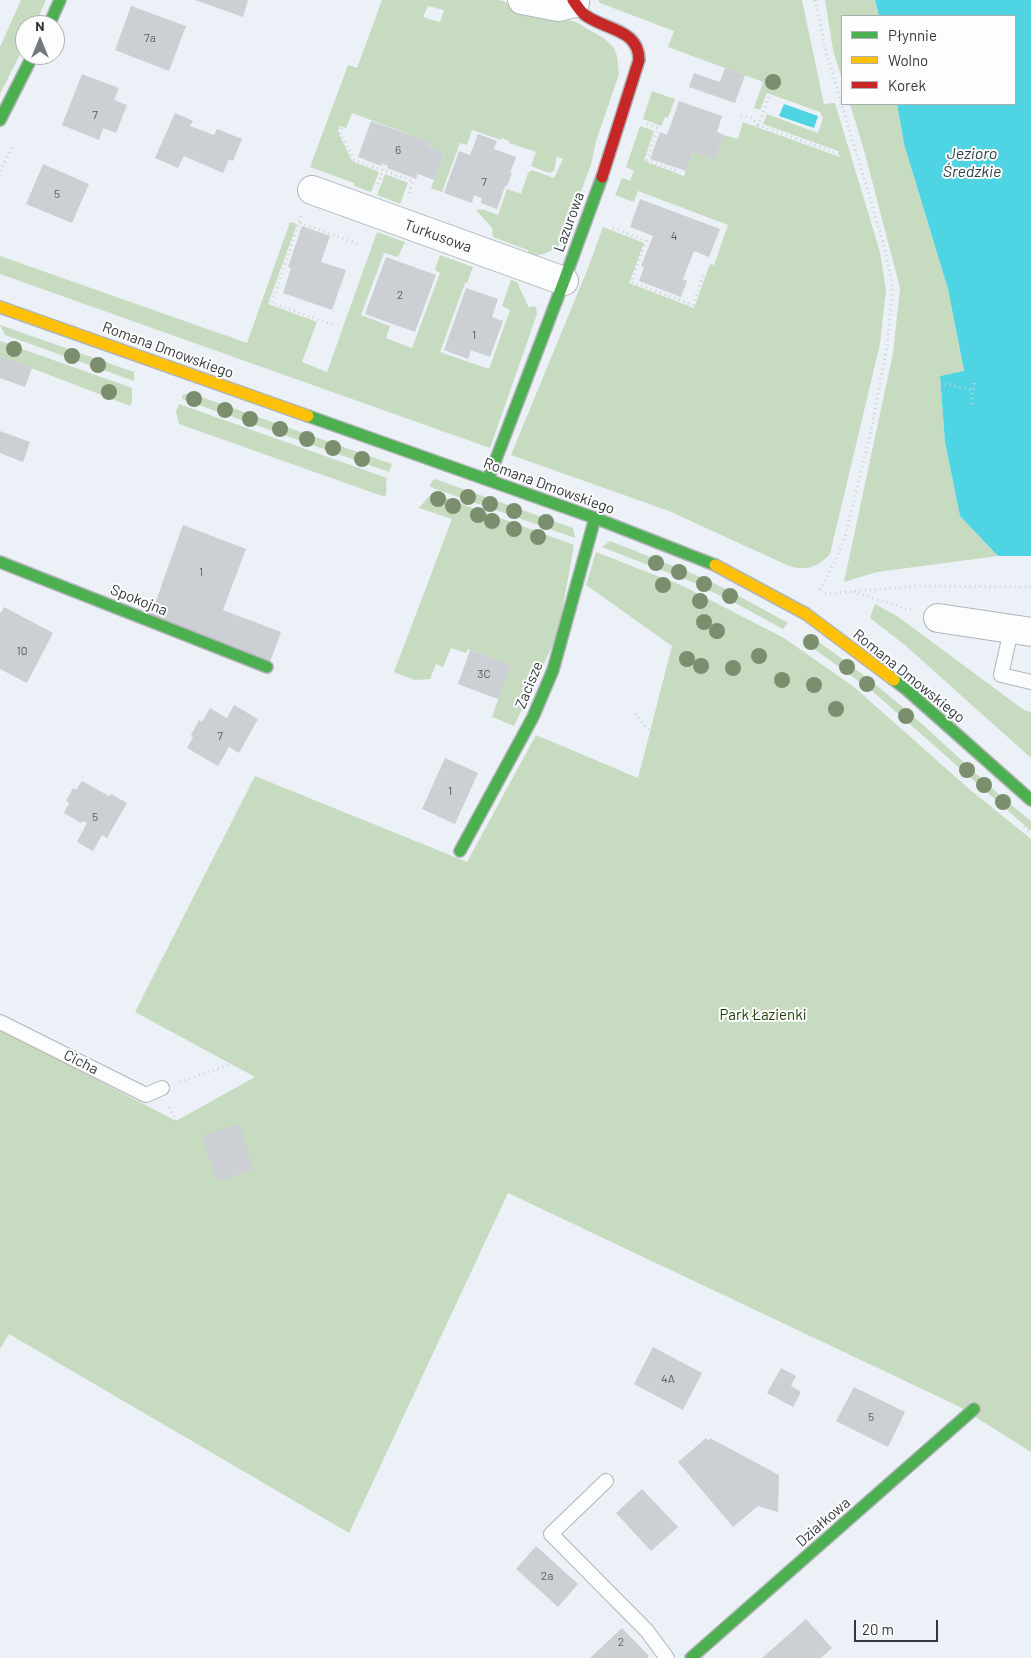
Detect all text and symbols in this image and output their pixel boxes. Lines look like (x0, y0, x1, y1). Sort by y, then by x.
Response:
north arrow (15, 15, 65, 65)
legend (841, 15, 1016, 105)
text: N (35, 17, 45, 34)
text: Płynnie (888, 26, 937, 44)
house number: 7a (144, 31, 156, 45)
text: Wolno (888, 51, 928, 69)
text: Korek (888, 76, 926, 94)
house number: 7 (92, 108, 98, 122)
house number: 6 (395, 143, 401, 157)
water label: Jezioro Średzkie (943, 144, 1001, 182)
house number: 7 (481, 175, 487, 189)
house number: 5 (54, 187, 60, 201)
street label: Lazurowa (550, 190, 588, 254)
street label: Turkusowa (402, 216, 474, 256)
house number: 4 (671, 229, 677, 243)
house number: 2 (397, 288, 403, 302)
street label: Romana Dmowskiego (100, 318, 236, 382)
house number: 1 (472, 328, 476, 342)
street label: Romana Dmowskiego (481, 454, 617, 518)
house number: 1 (199, 565, 203, 579)
street label: Spokojna (108, 580, 170, 620)
street label: Romana Dmowskiego (849, 625, 969, 727)
house number: 10 (17, 644, 27, 658)
street label: Zacisze (511, 659, 547, 711)
house number: 3C (477, 667, 491, 681)
house number: 7 (217, 729, 223, 743)
house number: 1 (448, 784, 452, 798)
house number: 5 (92, 810, 98, 824)
park label: Park Łazienki (719, 1006, 807, 1024)
street label: Cicha (61, 1046, 101, 1078)
house number: 4A (661, 1372, 675, 1386)
house number: 5 (868, 1410, 874, 1424)
street label: Działkowa (792, 1494, 854, 1550)
house number: 2a (541, 1569, 553, 1583)
scale bar (856, 1610, 940, 1642)
text: 20 m (862, 1620, 894, 1638)
house number: 2 (618, 1635, 624, 1649)

